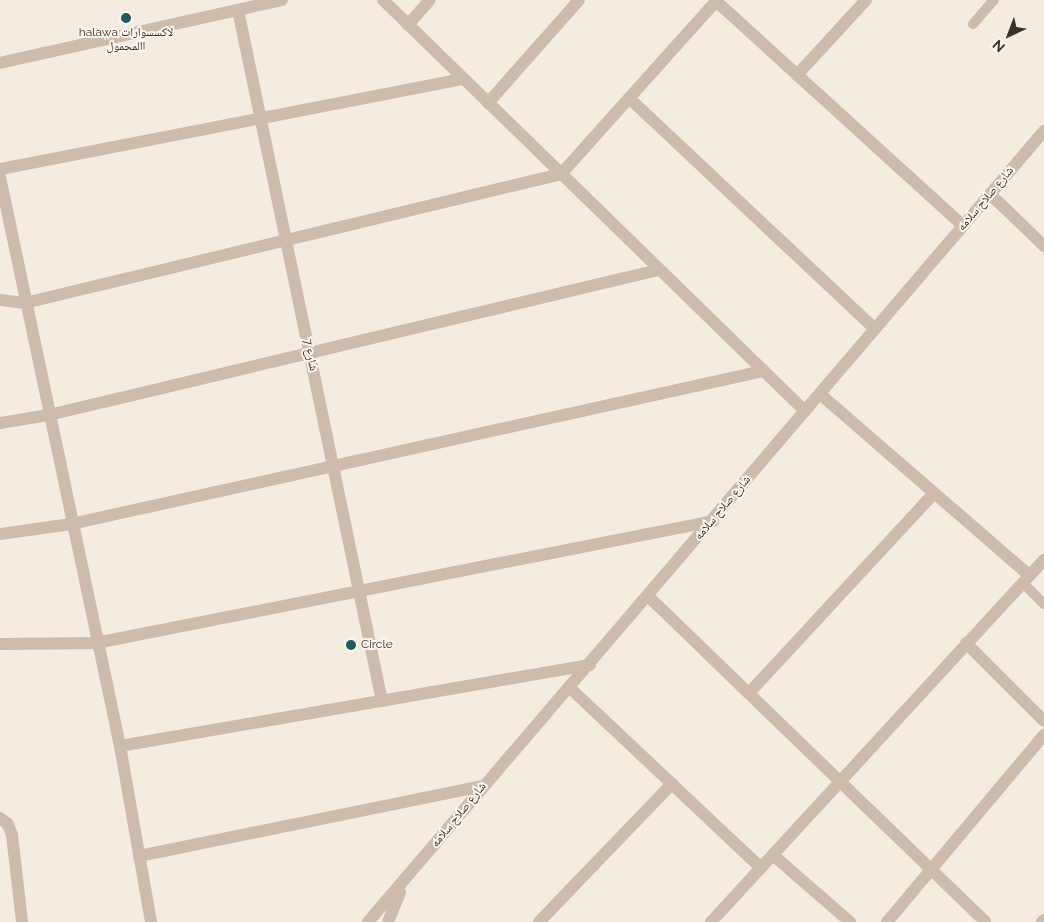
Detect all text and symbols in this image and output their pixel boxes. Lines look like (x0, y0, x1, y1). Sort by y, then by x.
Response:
north arrow (984, 10, 1034, 60)
marker: halawa لاكسسوارات االمحمول (120, 12, 132, 24)
place label: halawa لاكسسوارات االمحمول (79, 26, 173, 54)
text: N (989, 36, 1008, 55)
street label: شارع صلاح سلامه (955, 164, 1017, 234)
street label: شارع 7 (300, 338, 320, 372)
street label: شارع صلاح سلامه (692, 473, 754, 543)
place label: Circle (361, 638, 393, 652)
marker: Circle (345, 639, 357, 651)
street label: شارع صلاح سلامه (428, 780, 490, 850)

